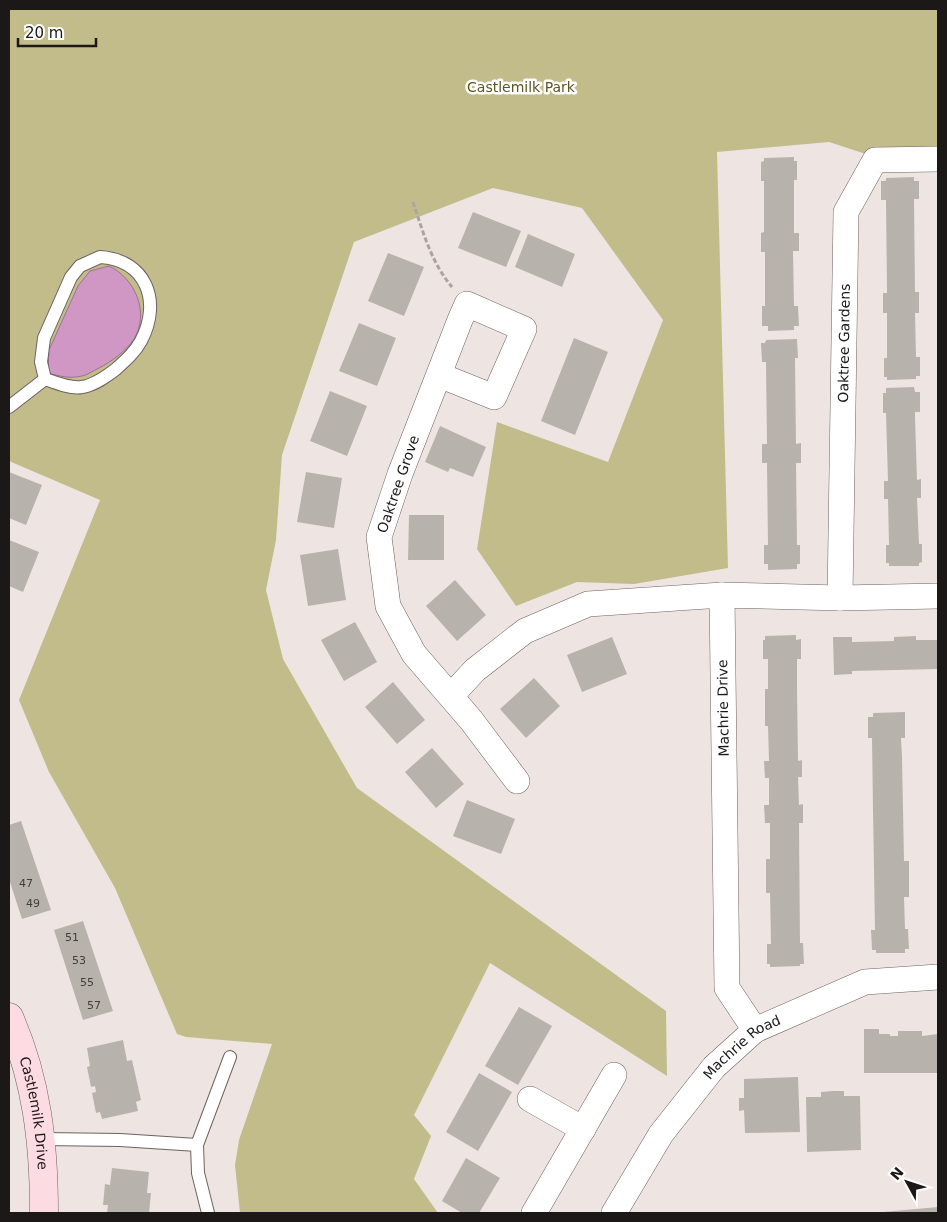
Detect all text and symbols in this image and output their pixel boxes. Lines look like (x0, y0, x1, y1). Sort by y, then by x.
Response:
scale bar (18, 15, 95, 47)
text: 20 m (25, 24, 63, 42)
park label: Castlemilk Park (467, 79, 576, 95)
street label: Oaktree Gardens (835, 283, 853, 403)
street label: Oaktree Grove (374, 433, 422, 535)
street label: Machrie Drive (714, 659, 732, 757)
house number: 47 (19, 877, 33, 890)
house number: 49 (26, 897, 40, 910)
house number: 51 (65, 931, 79, 944)
house number: 53 (72, 954, 86, 967)
house number: 55 (80, 976, 94, 989)
house number: 57 (87, 999, 101, 1012)
street label: Machrie Road (700, 1012, 783, 1082)
street label: Castlemilk Drive (16, 1054, 51, 1170)
north arrow (882, 1157, 932, 1207)
text: N (887, 1164, 907, 1183)

